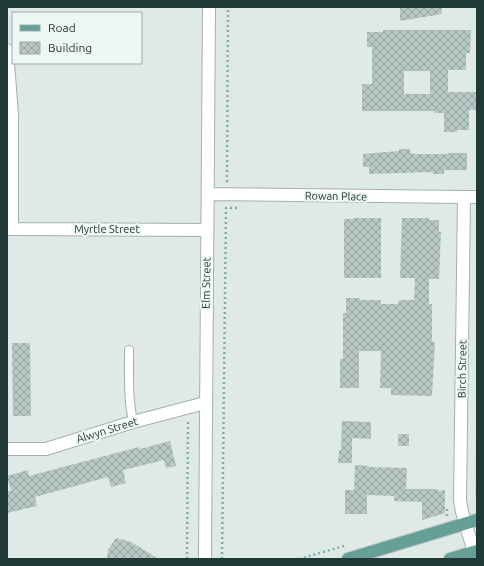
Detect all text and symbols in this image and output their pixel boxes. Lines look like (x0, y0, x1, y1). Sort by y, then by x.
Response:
legend (12, 12, 142, 64)
text: Road (48, 21, 76, 34)
text: Building (48, 41, 92, 54)
street label: Rowan Place (305, 189, 367, 203)
street label: Myrtle Street (74, 223, 140, 235)
street label: Elm Street (200, 256, 212, 309)
street label: Birch Street (455, 339, 469, 398)
street label: Alwyn Street (75, 415, 140, 445)

